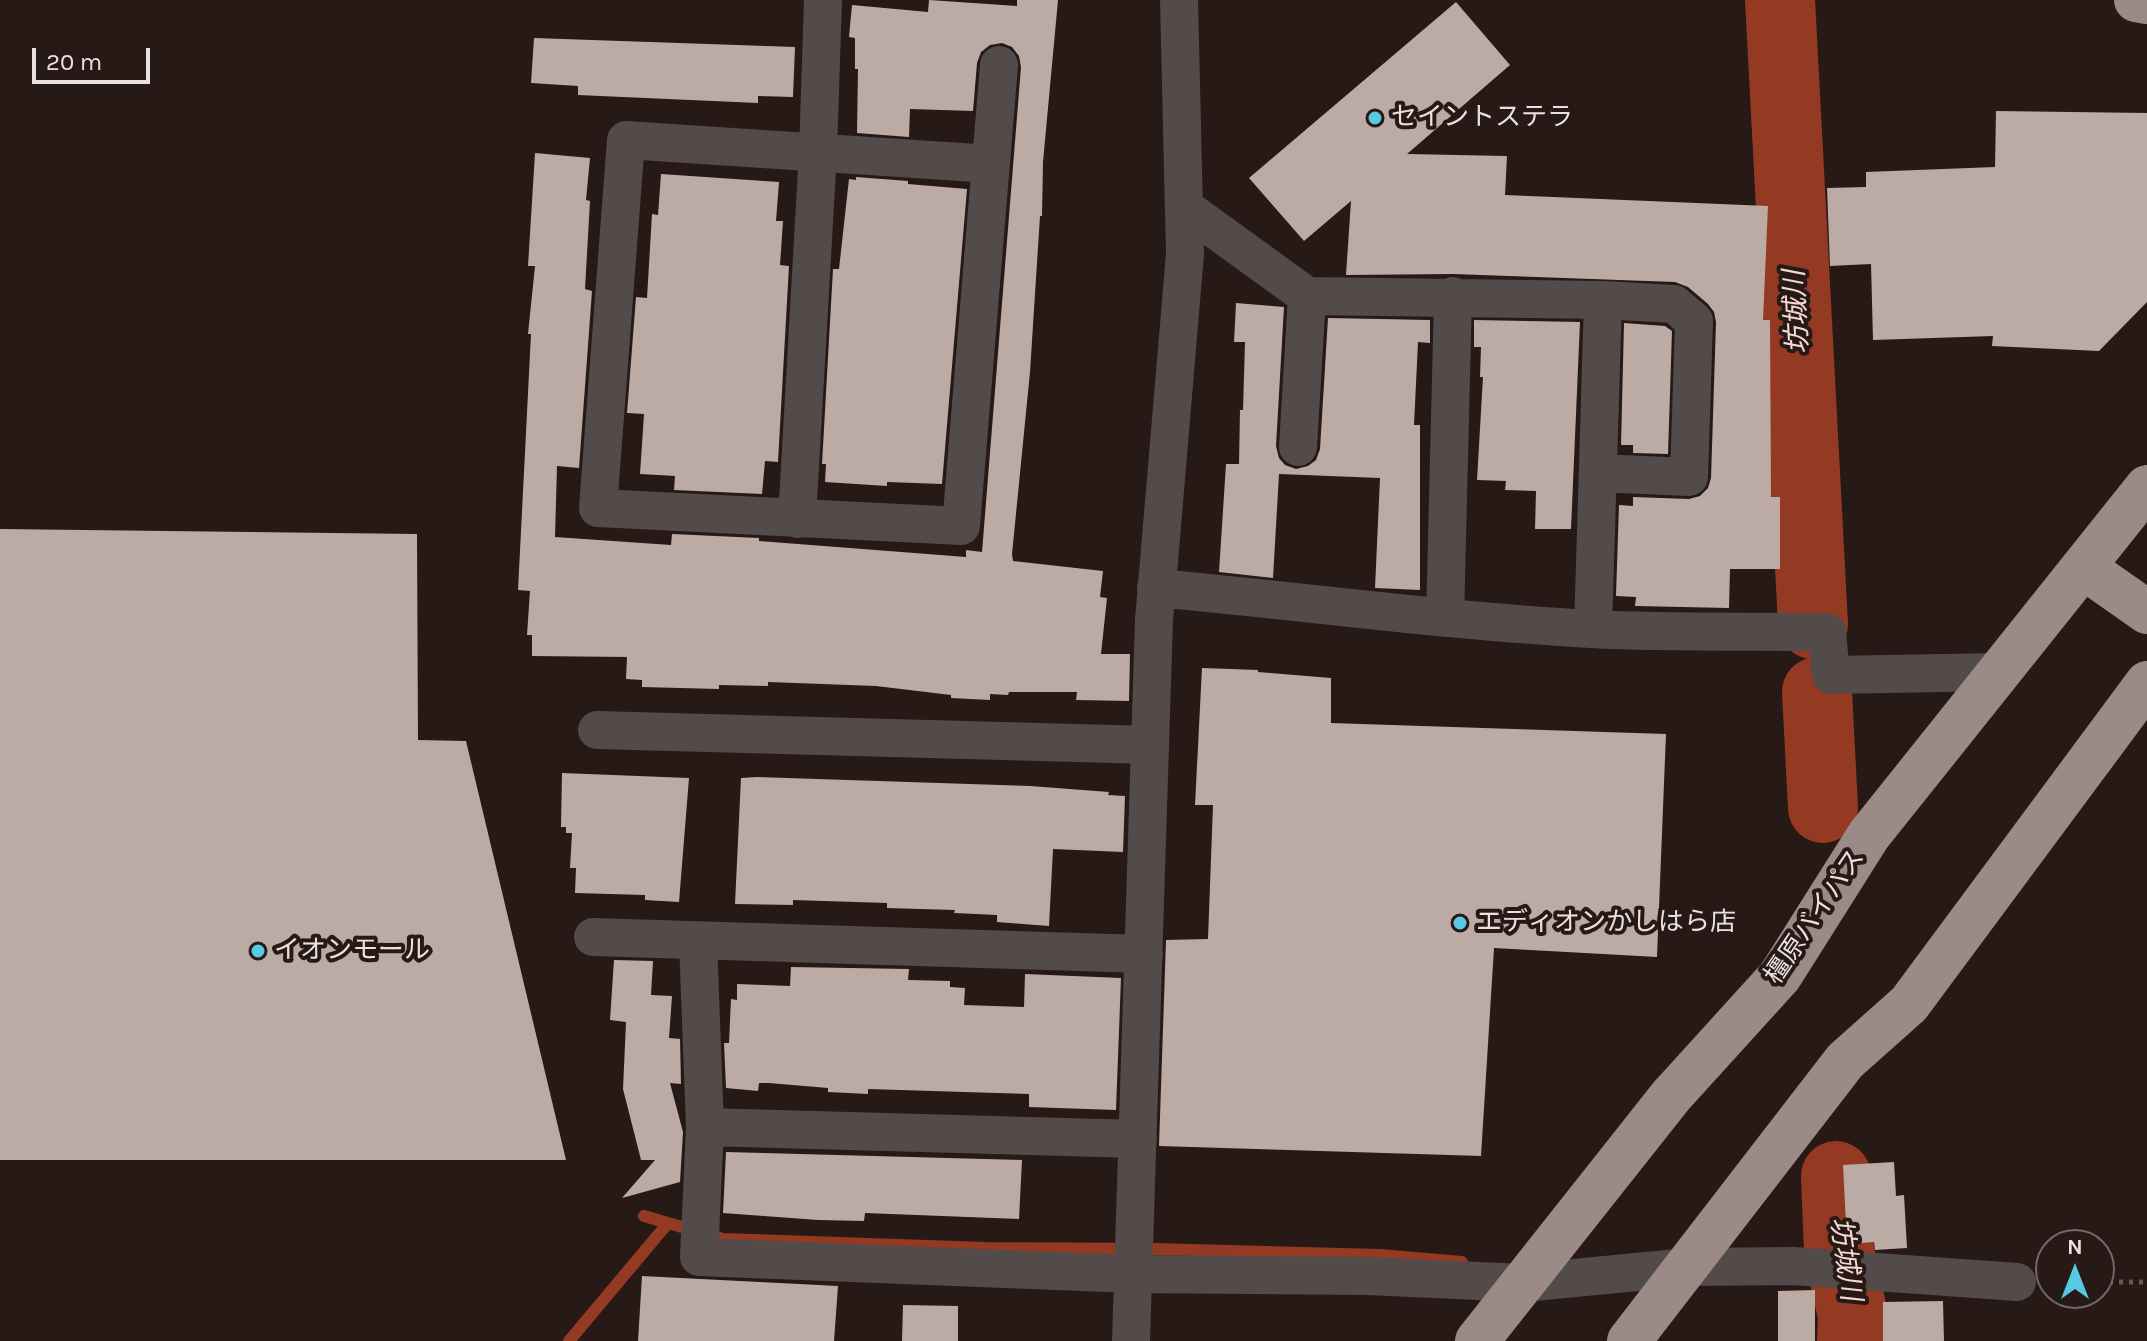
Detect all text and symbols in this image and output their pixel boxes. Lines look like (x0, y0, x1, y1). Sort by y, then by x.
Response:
scale bar (36, 32, 154, 82)
text: 20 m (46, 48, 102, 76)
place label: セイントステラ (1391, 102, 1573, 134)
marker: セイントステラ (1366, 109, 1384, 127)
water label: 坊城川 (1778, 269, 1816, 355)
street label: 橿原バイパス (1758, 844, 1872, 990)
place label: エディオンかしはら店 (1476, 907, 1736, 939)
marker: エディオンかしはら店 (1451, 914, 1469, 932)
place label: イオンモール (274, 935, 430, 967)
marker: イオンモール (249, 942, 267, 960)
water label: 坊城川 (1823, 1215, 1867, 1303)
north arrow (2035, 1229, 2115, 1309)
text: N (2067, 1234, 2083, 1260)

